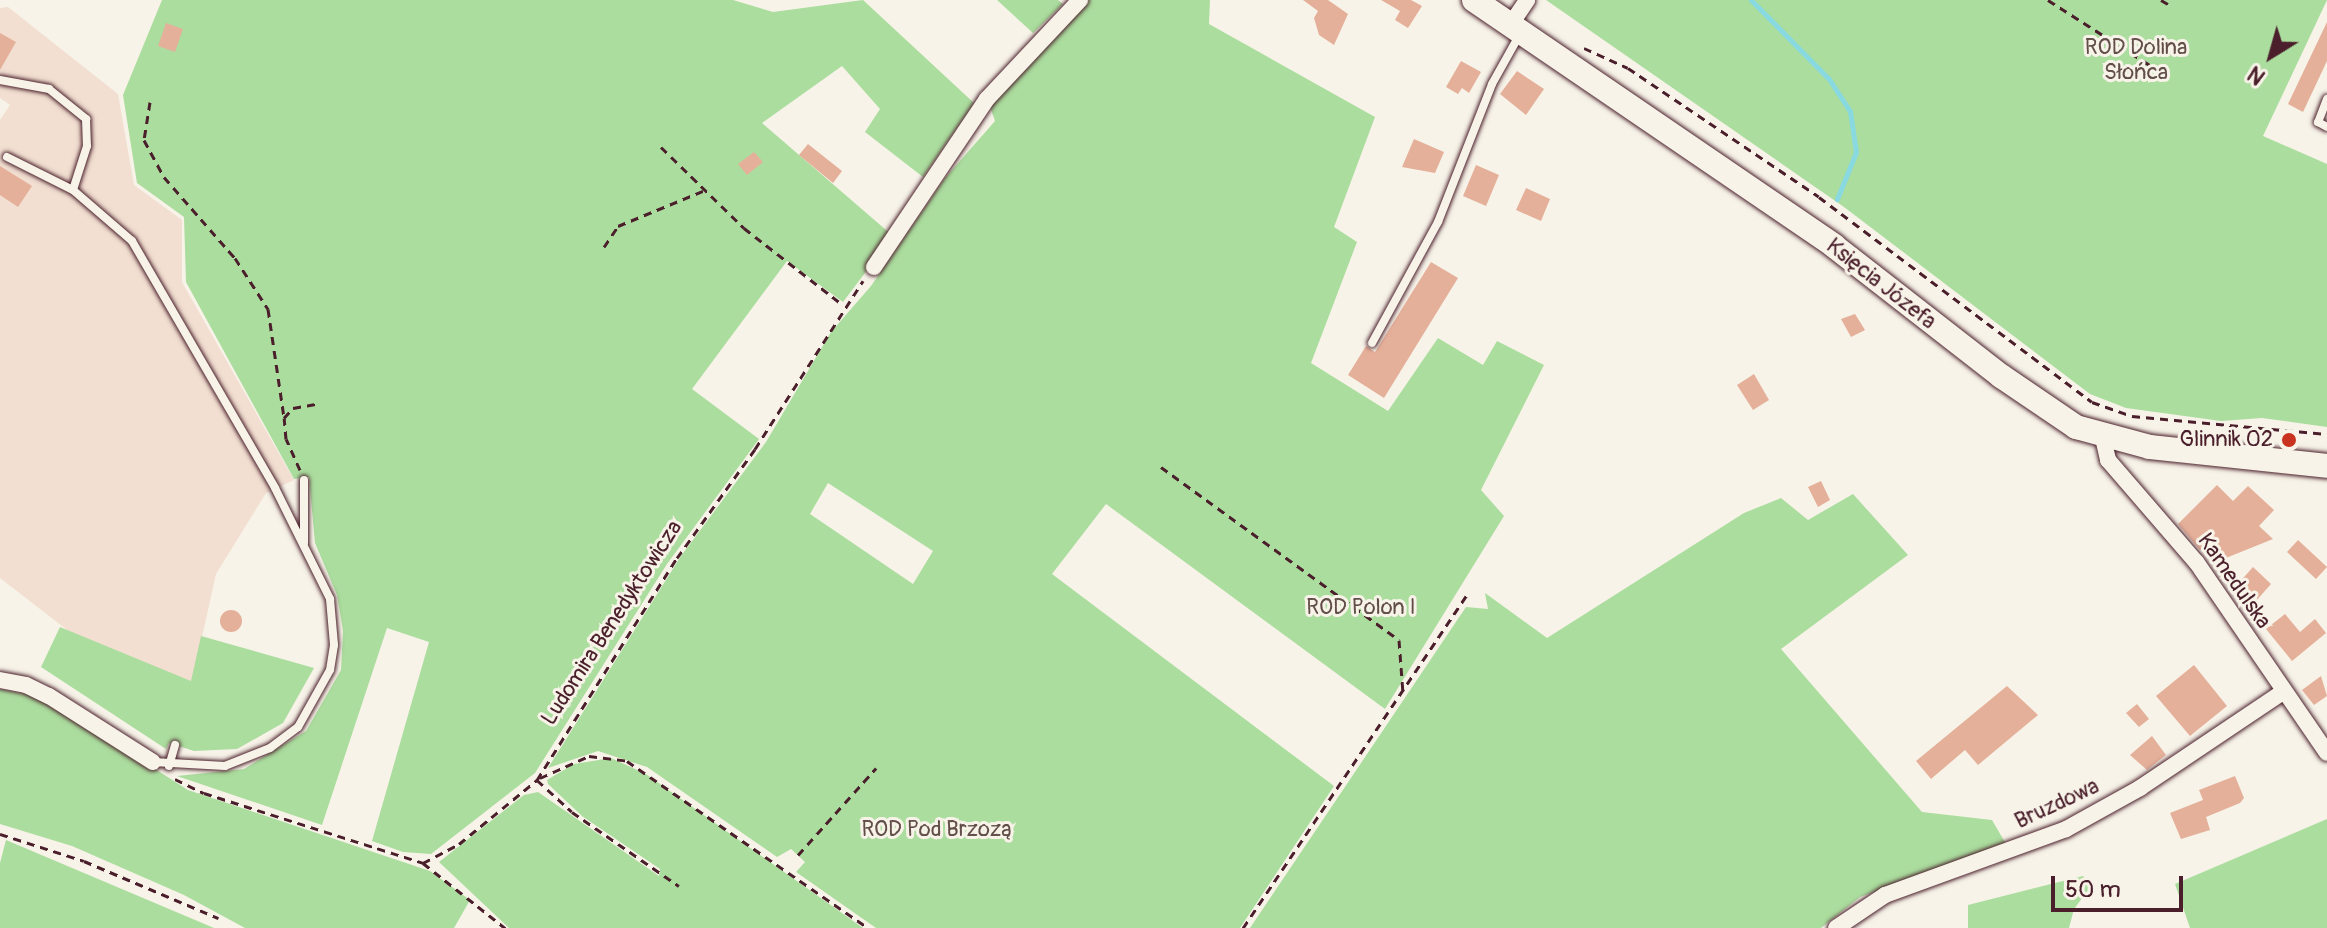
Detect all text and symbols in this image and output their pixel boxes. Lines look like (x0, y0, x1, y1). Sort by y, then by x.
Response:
north arrow (2231, 16, 2311, 96)
park label: ROD Dolina Słońca (2085, 34, 2187, 86)
text: N (2242, 60, 2271, 91)
street label: Księcia Józefa (1821, 233, 1941, 335)
place label: Glinnik 02 (2180, 427, 2273, 453)
marker: Glinnik 02 (2280, 431, 2298, 449)
street label: Ludomira Benedyktowicza (536, 516, 688, 730)
street label: Kamedulska (2192, 528, 2276, 634)
park label: ROD Polon I (1306, 595, 1416, 621)
street label: Bruzdowa (2011, 773, 2103, 835)
park label: ROD Pod Brzozą (861, 817, 1013, 843)
scale bar (2055, 860, 2187, 910)
text: 50 m (2065, 875, 2121, 904)

